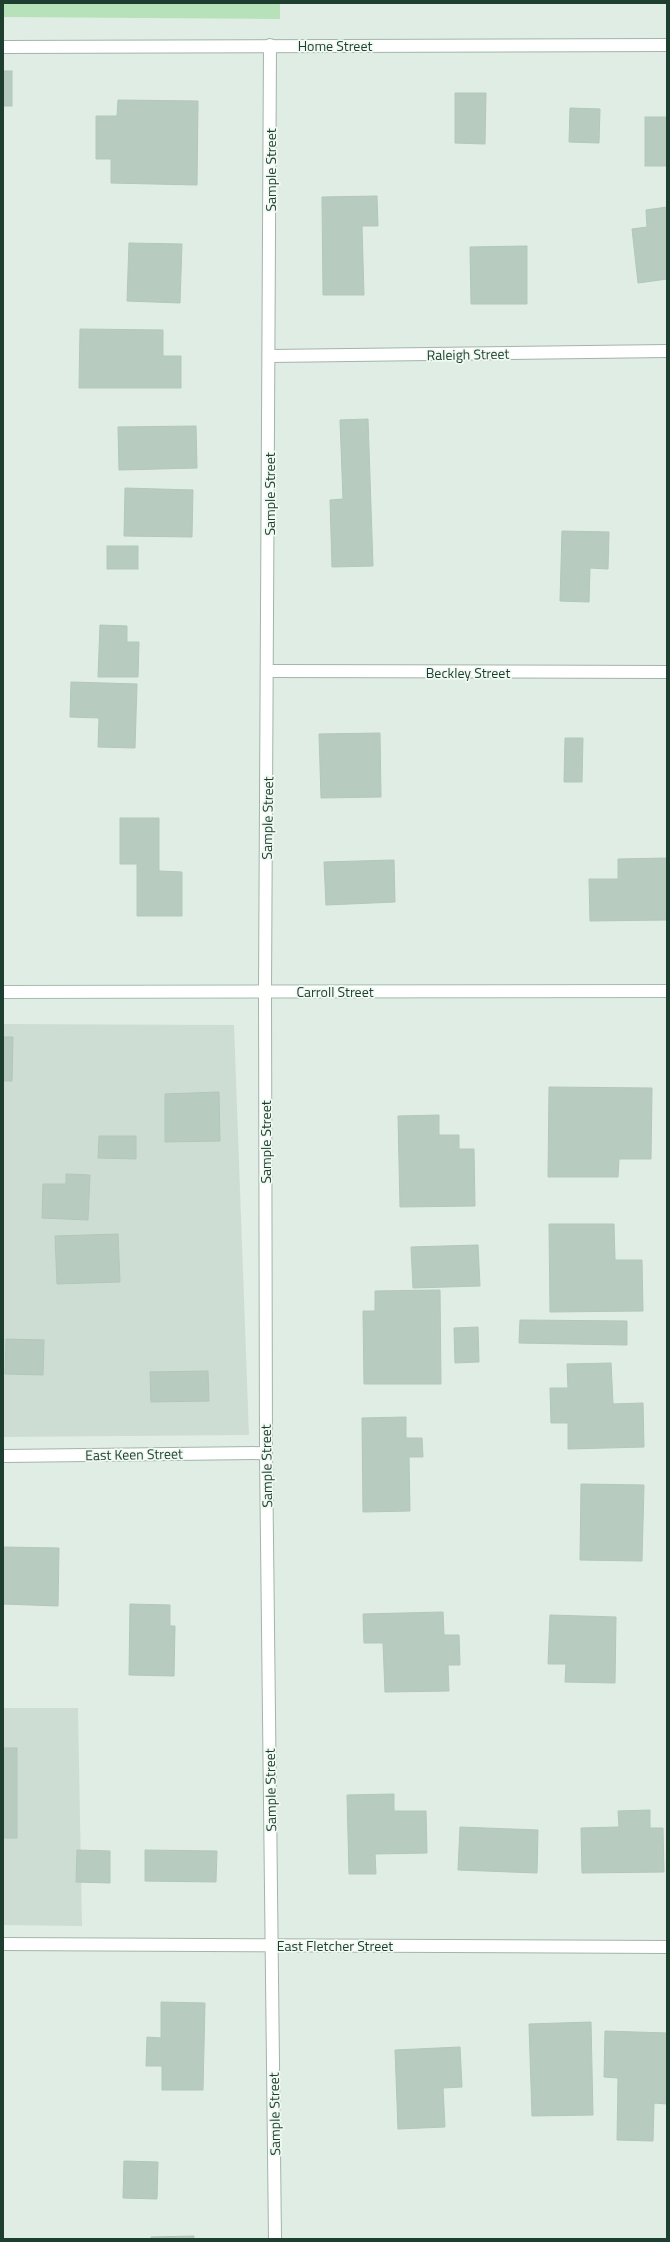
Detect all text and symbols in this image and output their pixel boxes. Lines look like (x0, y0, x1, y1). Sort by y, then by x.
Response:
street label: Home Street (298, 35, 372, 56)
street label: Sample Street (260, 128, 281, 212)
street label: Raleigh Street (426, 343, 510, 365)
street label: Sample Street (259, 452, 280, 536)
street label: Beckley Street (426, 662, 510, 683)
street label: Sample Street (256, 776, 278, 860)
street label: Carroll Street (296, 981, 374, 1002)
street label: Sample Street (255, 1100, 276, 1184)
street label: Sample Street (255, 1424, 277, 1508)
street label: East Keen Street (85, 1443, 183, 1465)
street label: Sample Street (259, 1748, 281, 1832)
street label: East Fletcher Street (277, 1935, 393, 1956)
street label: Sample Street (263, 2072, 285, 2156)

